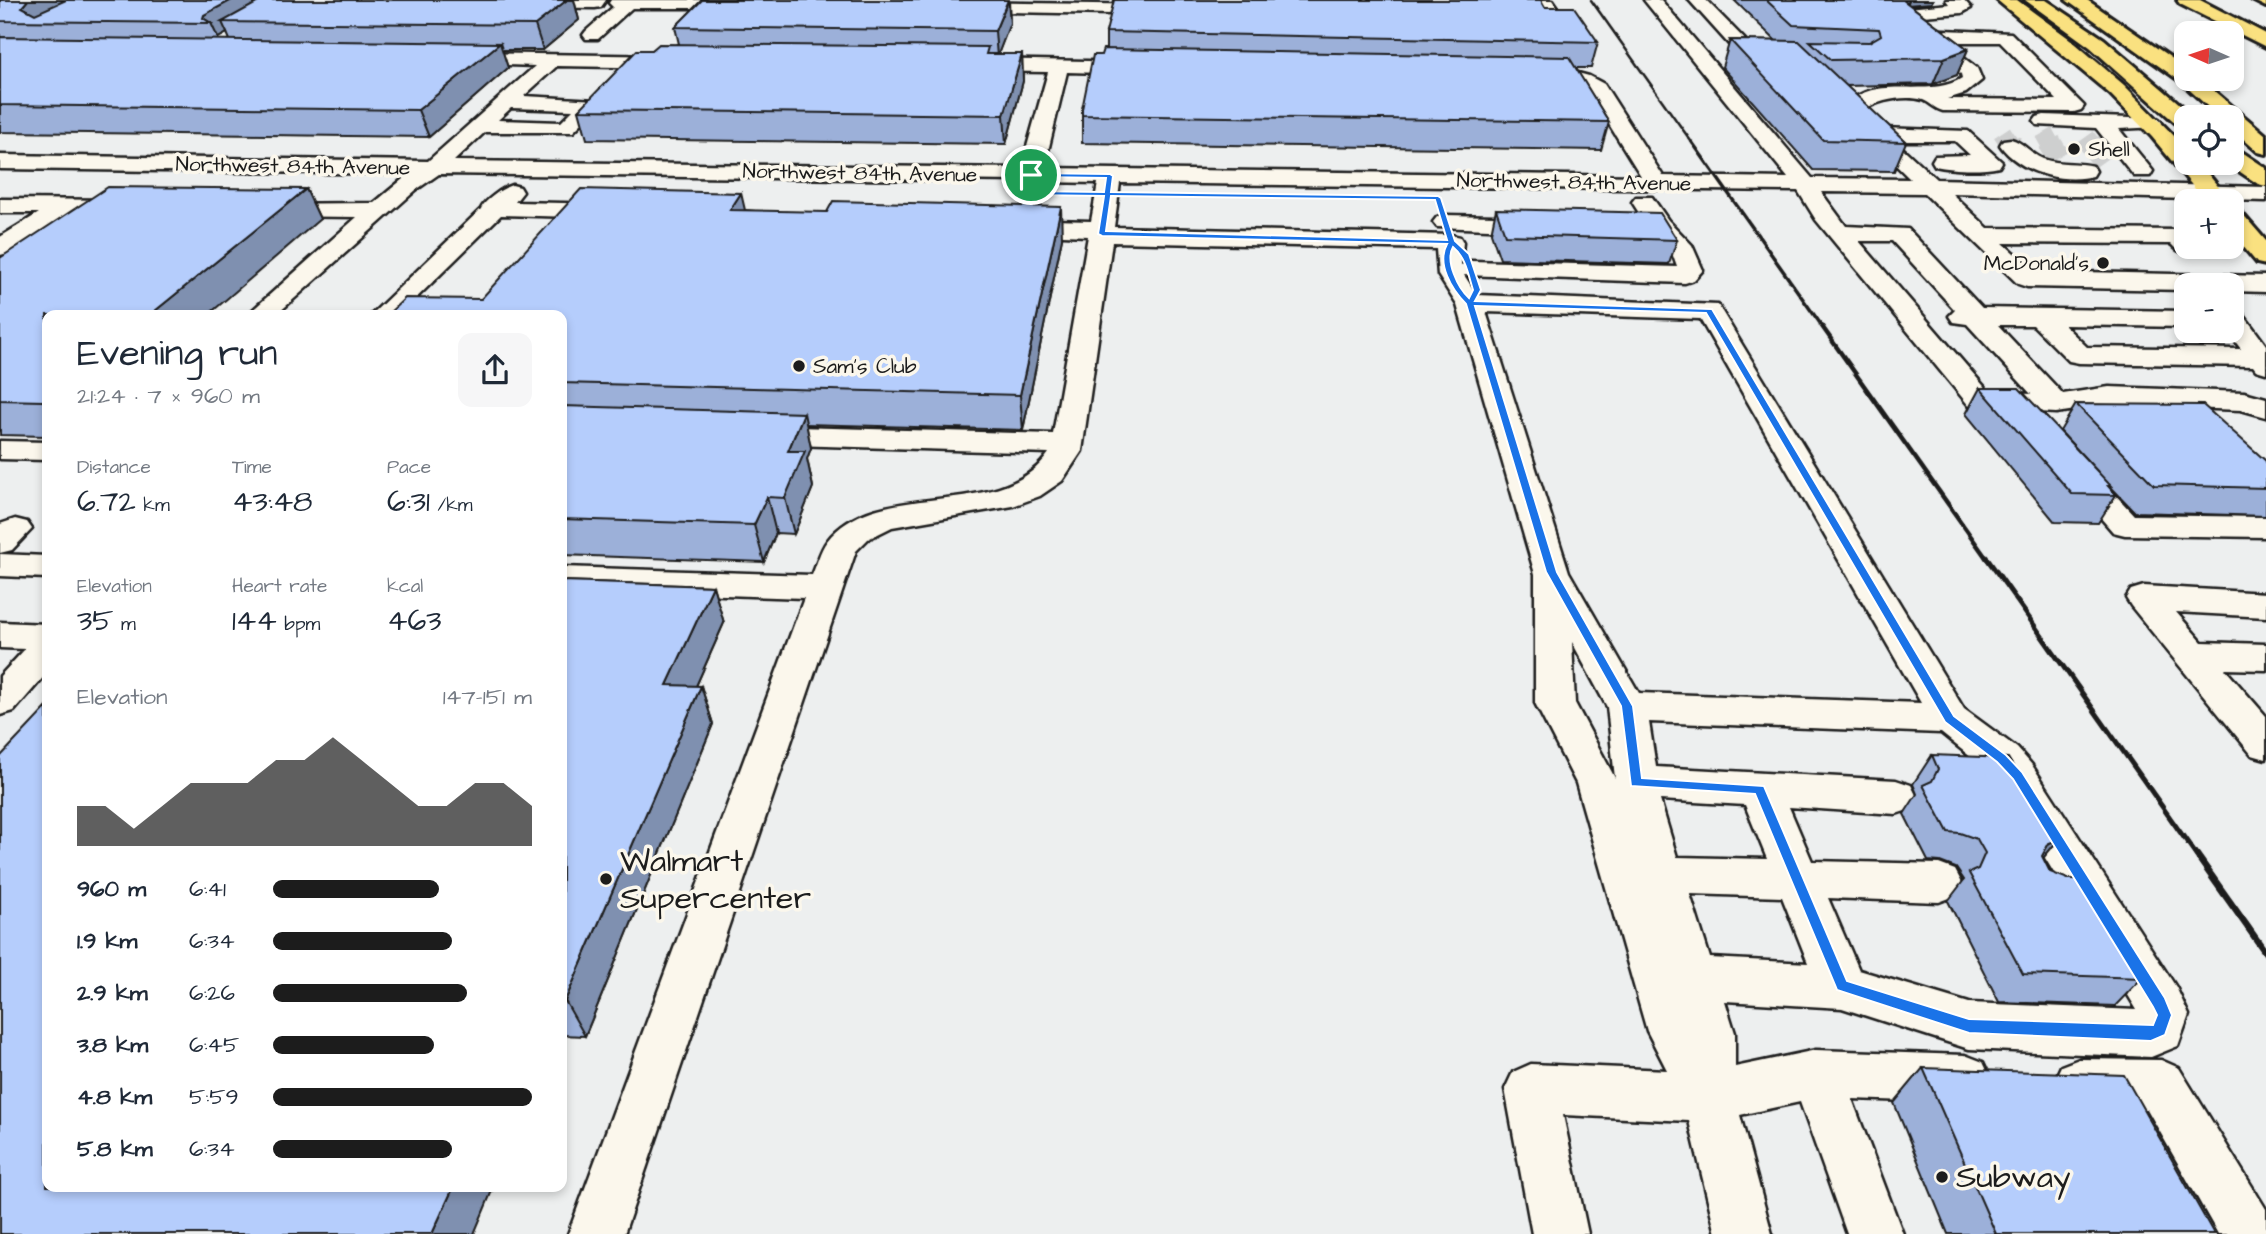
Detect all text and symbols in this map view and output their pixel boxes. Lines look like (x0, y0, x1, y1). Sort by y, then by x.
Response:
north arrow (2174, 21, 2244, 91)
map controls (2174, 21, 2244, 343)
button: locate (2174, 105, 2244, 175)
place label: Shell (2088, 135, 2130, 164)
marker: Shell (2066, 141, 2082, 157)
pin (1001, 145, 1061, 205)
street label: Northwest 84th Avenue (175, 149, 411, 183)
street label: Northwest 84th Avenue (742, 156, 978, 190)
icon: arrive (1012, 156, 1050, 194)
street label: Northwest 84th Avenue (1456, 165, 1692, 199)
button: + (2174, 189, 2244, 259)
place label: McDonald's (1984, 249, 2089, 278)
marker: McDonald's (2095, 255, 2111, 271)
button: − (2174, 273, 2244, 343)
text: Evening run (77, 328, 278, 380)
button: share (458, 333, 532, 407)
place label: Sam's Club (813, 352, 917, 381)
marker: Sam's Club (791, 358, 807, 374)
text: 21:24 · 7 × 960 m (77, 380, 260, 412)
text: Distance (77, 454, 151, 481)
text: Time (232, 454, 272, 481)
text: Pace (387, 454, 431, 481)
text: 6.72 (77, 481, 136, 523)
text: 43:48 (232, 481, 313, 523)
text: 6:31 (387, 481, 430, 523)
text: km (136, 492, 170, 519)
text: /km (430, 492, 473, 519)
text: Elevation (77, 573, 152, 600)
text: Heart rate (232, 573, 327, 600)
text: kcal (387, 573, 423, 600)
text: 35 (77, 600, 114, 642)
text: 144 (232, 600, 277, 642)
text: 463 (387, 600, 442, 642)
text: m (114, 611, 136, 638)
text: bpm (277, 611, 320, 638)
text: Elevation (77, 681, 168, 713)
text: 147–151 m (443, 681, 532, 713)
place label: Walmart Supercenter (620, 839, 811, 921)
marker: Walmart Supercenter (598, 871, 614, 887)
text: 960 m (77, 873, 146, 905)
text: 6:41 (189, 873, 226, 905)
text: 1.9 km (77, 925, 138, 957)
text: 6:34 (189, 925, 235, 957)
text: 2.9 km (77, 977, 148, 1009)
text: 6:26 (189, 977, 235, 1009)
text: 3.8 km (77, 1029, 148, 1061)
text: 6:45 (189, 1029, 239, 1061)
text: 4.8 km (77, 1081, 152, 1113)
text: 5:59 (189, 1081, 239, 1113)
text: 5.8 km (77, 1133, 153, 1165)
text: 6:34 (189, 1133, 235, 1165)
place label: Subway (1956, 1155, 2071, 1200)
marker: Subway (1934, 1169, 1950, 1185)

